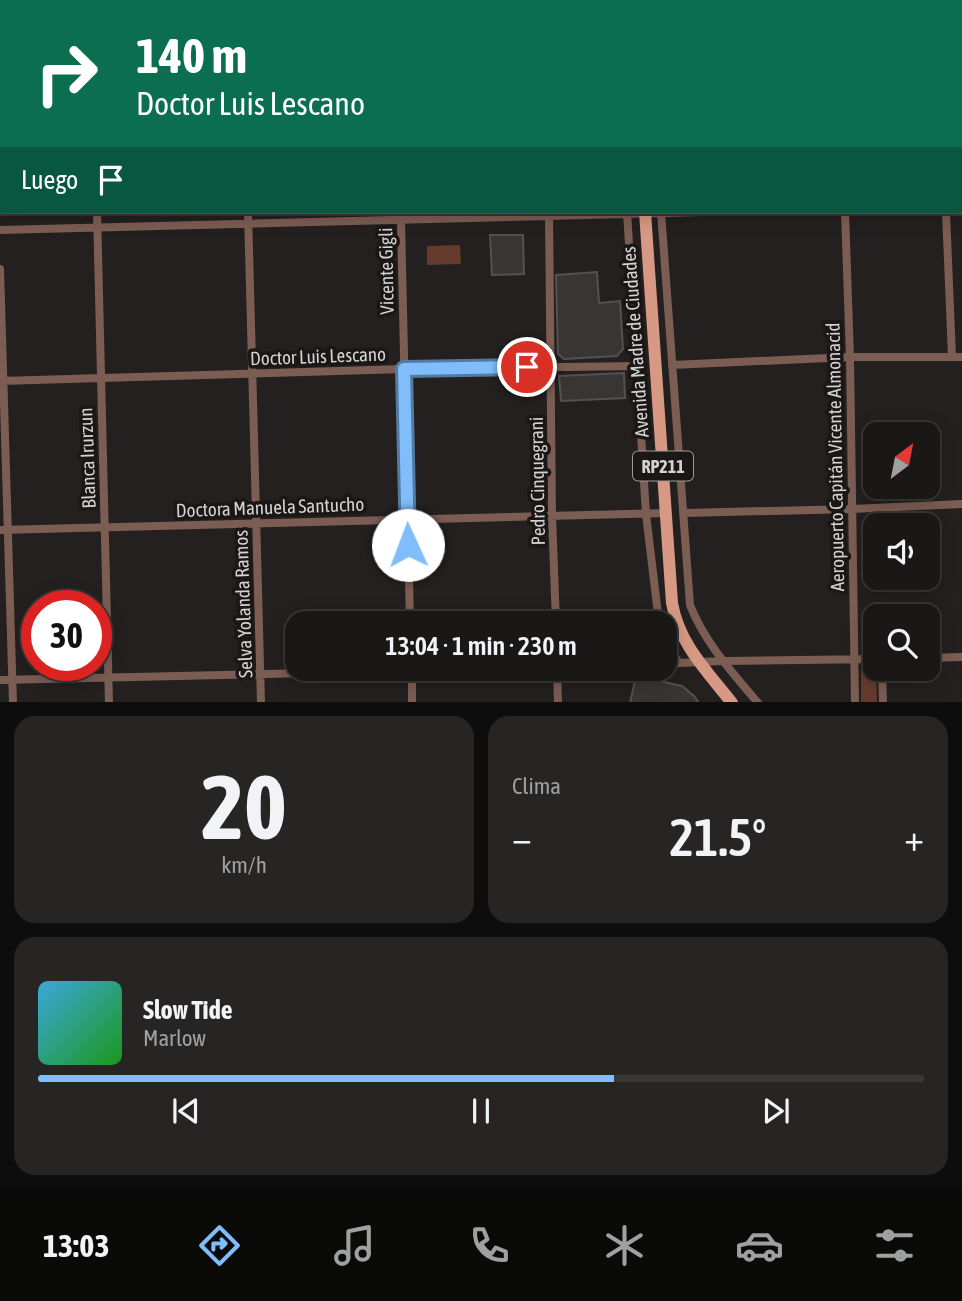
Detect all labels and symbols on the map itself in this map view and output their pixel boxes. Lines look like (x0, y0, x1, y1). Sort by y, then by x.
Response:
street label: Vicente Gigli (374, 227, 398, 315)
street label: Avenida Madre de Ciudades (617, 245, 653, 438)
street label: Aeropuerto Capitán Vicente Almonacid (822, 322, 848, 592)
pin (497, 337, 557, 397)
street label: Doctor Luis Lescano (250, 343, 386, 369)
street label: Blanca Irurzun (74, 407, 100, 509)
street label: Pedro Cinquegrani (525, 417, 549, 545)
north arrow (863, 422, 940, 499)
road number: RP211 (633, 452, 693, 480)
street label: Doctora Manuela Santucho (175, 493, 365, 521)
position arrow (371, 508, 445, 582)
street label: Selva Yolanda Ramos (229, 529, 257, 678)
speed limit sign: 30 (21, 590, 112, 681)

